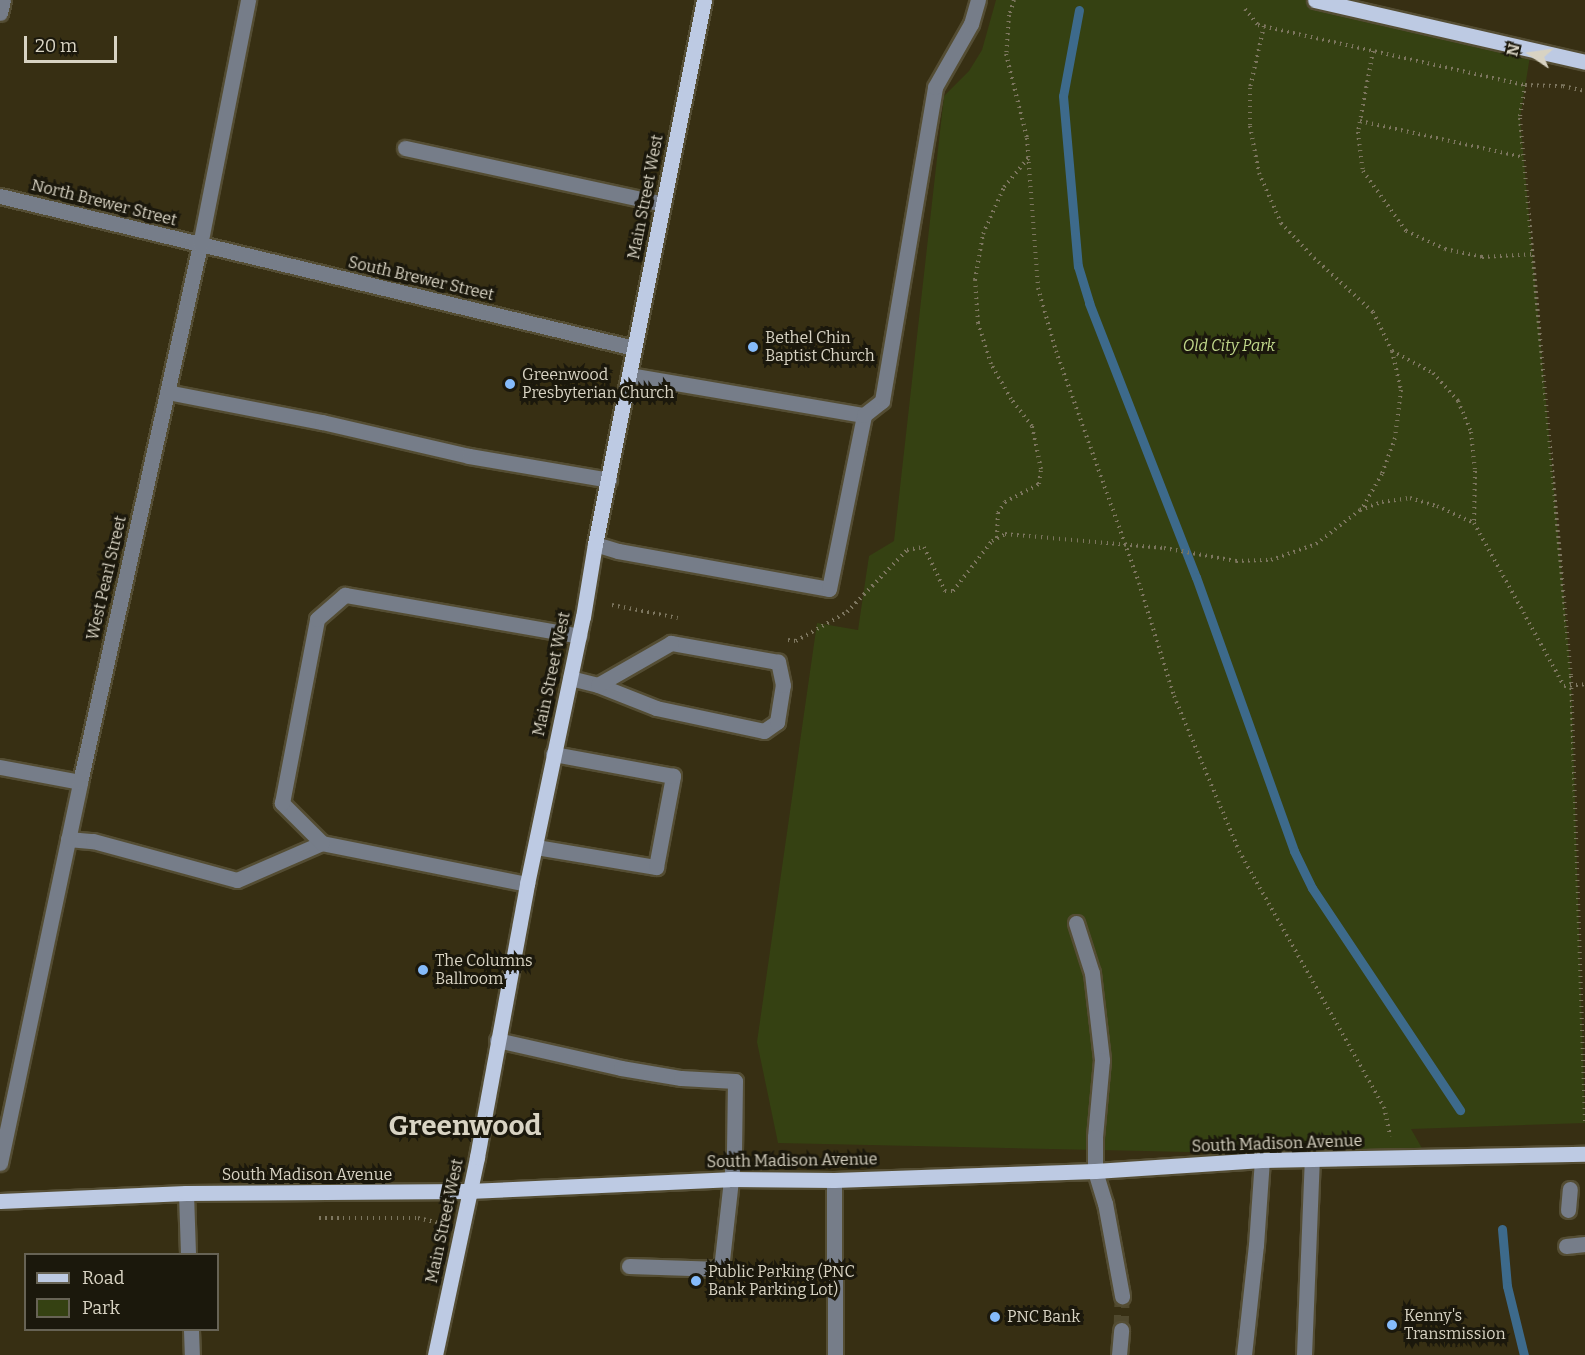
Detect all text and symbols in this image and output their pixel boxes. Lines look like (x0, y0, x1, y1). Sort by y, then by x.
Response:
scale bar (27, 24, 120, 62)
north arrow (1501, 24, 1561, 84)
text: 20 m (35, 35, 77, 57)
text: N (1502, 42, 1524, 58)
street label: Main Street West (624, 133, 668, 261)
street label: North Brewer Street (29, 176, 179, 230)
street label: South Brewer Street (346, 253, 496, 305)
place label: Bethel Chin Baptist Church (765, 328, 875, 366)
park label: Old City Park (1183, 336, 1275, 356)
marker: Bethel Chin Baptist Church (746, 340, 760, 354)
place label: Greenwood Presbyterian Church (522, 365, 674, 403)
marker: Greenwood Presbyterian Church (503, 377, 517, 391)
street label: West Pearl Street (83, 514, 131, 642)
street label: Main Street West (529, 610, 575, 738)
place label: The Columns Ballroom (435, 951, 533, 989)
marker: The Columns Ballroom (416, 963, 430, 977)
district label: Greenwood (388, 1109, 542, 1143)
street label: South Madison Avenue (1191, 1131, 1363, 1157)
street label: South Madison Avenue (706, 1150, 878, 1172)
street label: Main Street West (422, 1157, 468, 1285)
street label: South Madison Avenue (222, 1165, 392, 1185)
legend (24, 1253, 219, 1331)
place label: Public Parking (PNC Bank Parking Lot) (708, 1262, 855, 1300)
text: Road (82, 1267, 124, 1289)
marker: Public Parking (PNC Bank Parking Lot) (689, 1274, 703, 1288)
text: Park (82, 1297, 120, 1319)
place label: Kenny's Transmission (1404, 1306, 1506, 1344)
place label: PNC Bank (1007, 1307, 1080, 1327)
marker: PNC Bank (988, 1310, 1002, 1324)
marker: Kenny's Transmission (1385, 1318, 1399, 1332)

